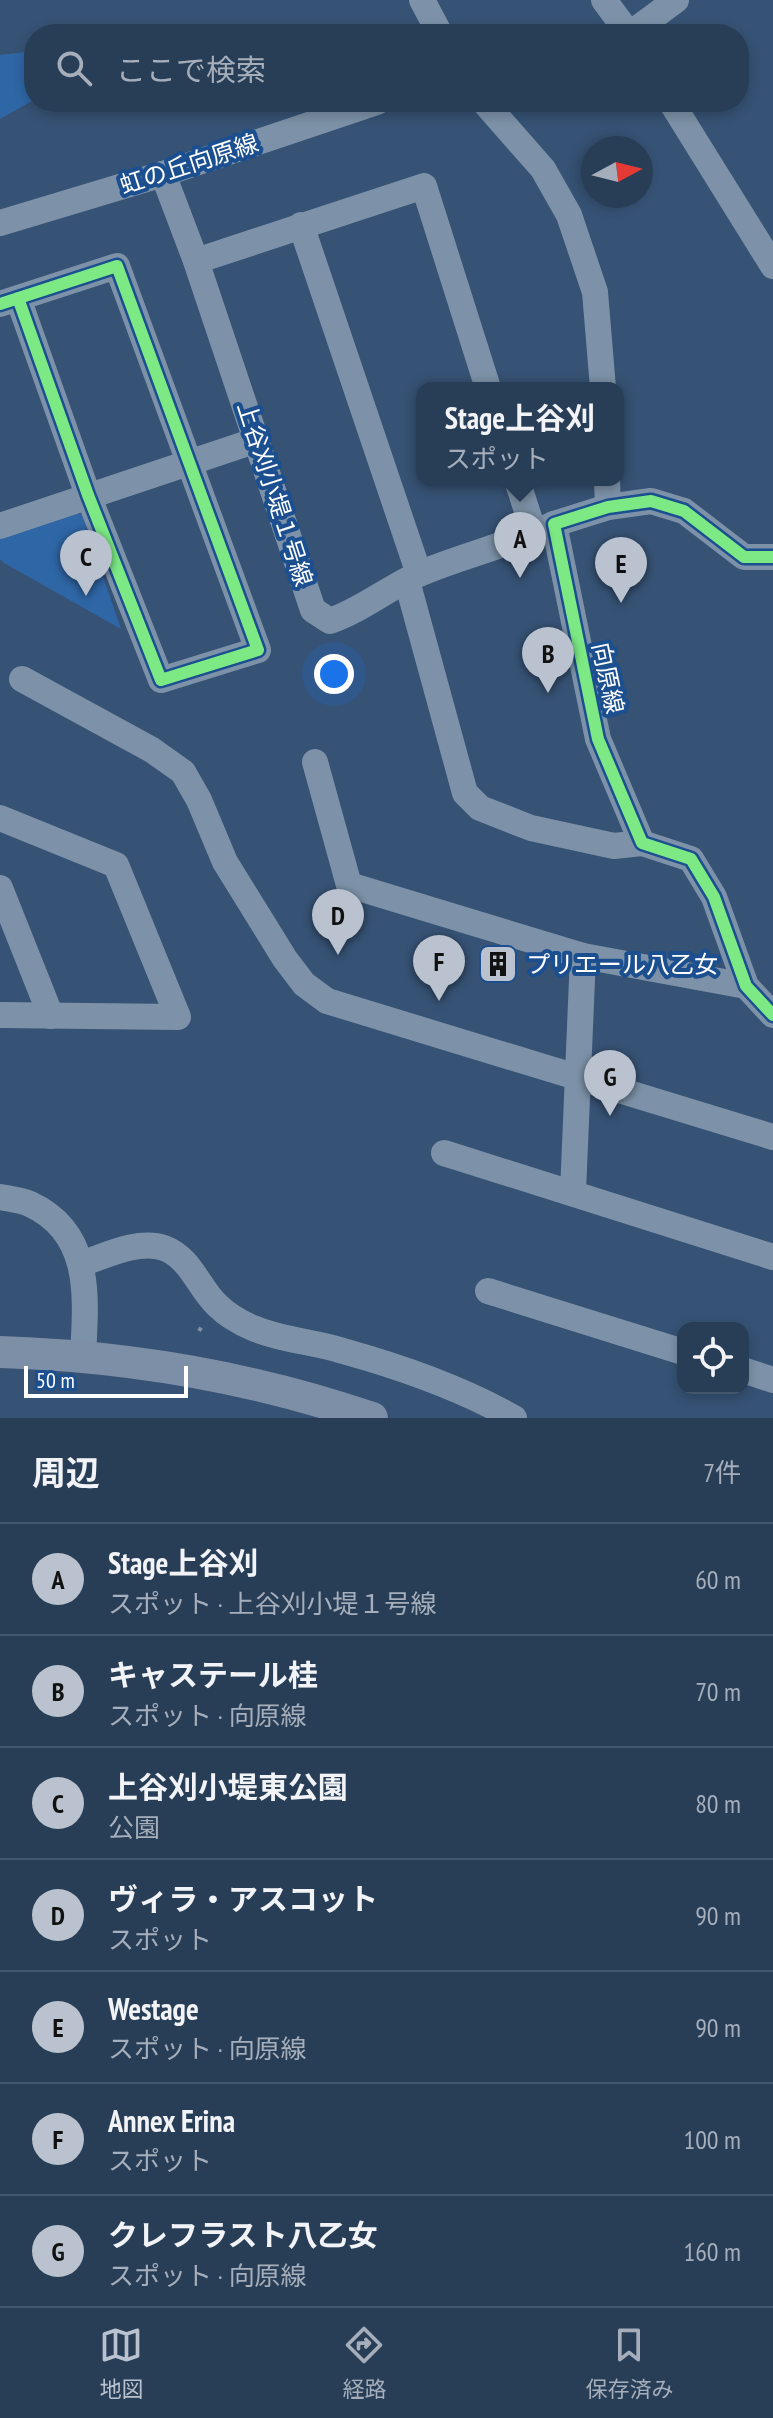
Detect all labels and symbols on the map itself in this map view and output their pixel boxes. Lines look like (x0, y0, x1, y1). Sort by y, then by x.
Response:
street label: 虹の丘向原線 (116, 127, 262, 201)
north arrow (581, 136, 653, 208)
street label: 上谷刈小堤１号線 (231, 398, 319, 590)
pin: A (494, 512, 546, 578)
pin: C (60, 530, 112, 596)
pin: E (595, 537, 647, 603)
pin: B (522, 627, 574, 693)
street label: 向原線 (585, 640, 631, 716)
your location (314, 654, 354, 694)
pin: D (312, 889, 364, 955)
pin: F (413, 935, 465, 1001)
building icon: プリエール八乙女 (477, 943, 519, 985)
place label: プリエール八乙女 (526, 949, 718, 980)
pin: G (584, 1050, 636, 1116)
scale bar (24, 1362, 188, 1398)

